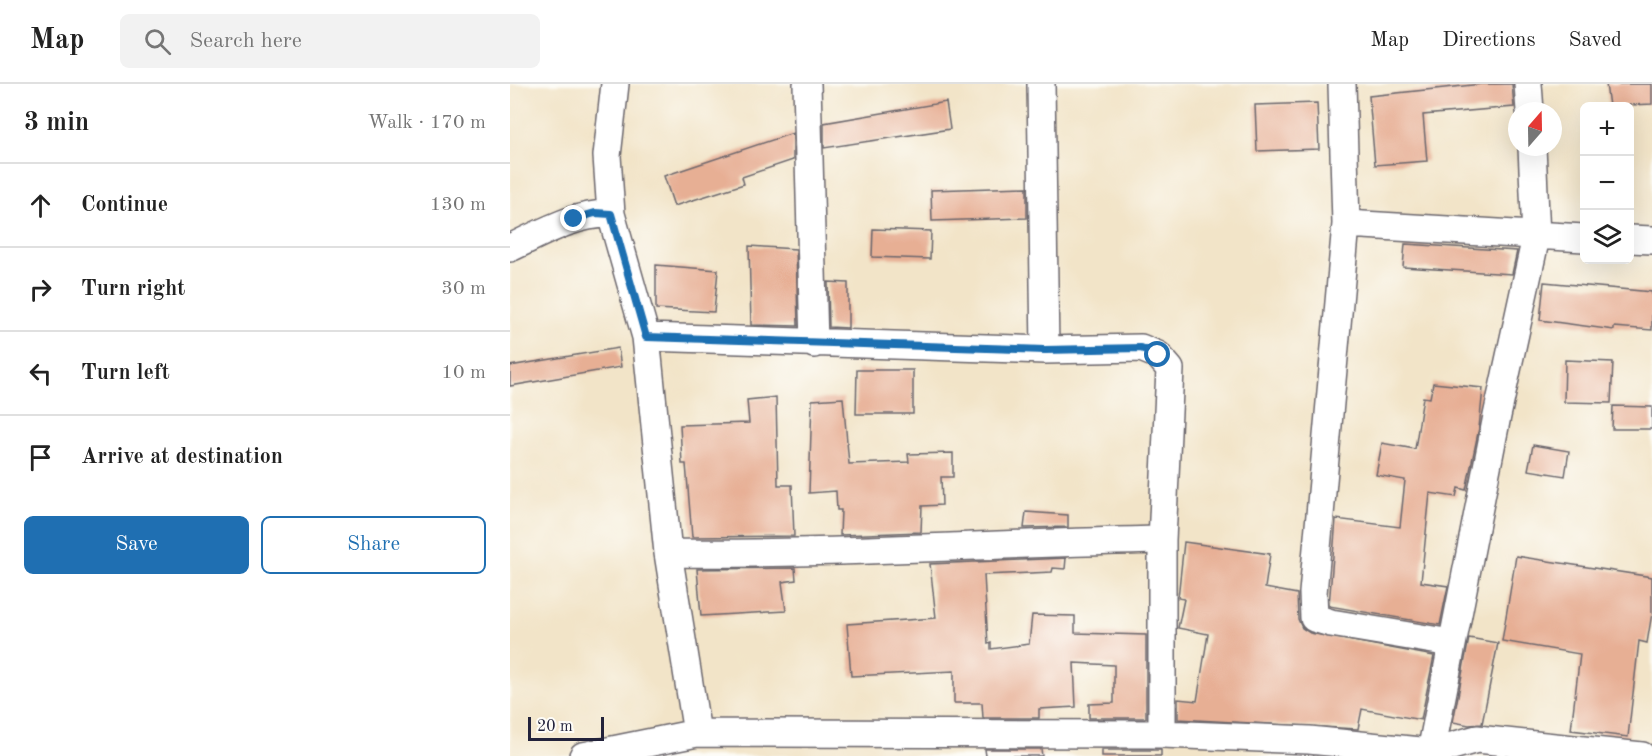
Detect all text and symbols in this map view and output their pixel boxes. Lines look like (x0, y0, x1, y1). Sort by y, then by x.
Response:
search box (120, 14, 540, 68)
icon: search (141, 25, 174, 58)
text: Map (30, 27, 84, 55)
text: Search here (189, 30, 302, 52)
text: Map (1370, 30, 1409, 51)
text: Directions (1442, 30, 1536, 51)
text: Saved (1569, 30, 1622, 51)
north arrow (1508, 102, 1562, 156)
map controls (1580, 102, 1634, 264)
button: + (1580, 102, 1634, 156)
text: 3 min (24, 110, 89, 136)
text: Walk · 170 m (367, 113, 486, 133)
button: − (1580, 156, 1634, 210)
icon: ahead (24, 189, 57, 222)
text: Continue (81, 194, 168, 216)
text: 130 m (430, 195, 486, 215)
route end (560, 205, 586, 231)
button: layers (1580, 210, 1634, 264)
icon: right (24, 273, 57, 306)
text: Turn right (81, 278, 185, 300)
text: 30 m (441, 279, 486, 299)
route start (1144, 341, 1170, 367)
icon: left (24, 357, 57, 390)
text: Turn left (81, 362, 170, 384)
text: 10 m (441, 363, 486, 383)
icon: arrive (24, 441, 57, 474)
text: Arrive at destination (81, 446, 283, 468)
button: Save (24, 516, 249, 574)
button: Share (261, 516, 486, 574)
scale bar (528, 714, 604, 742)
text: 20 m (537, 719, 573, 735)

